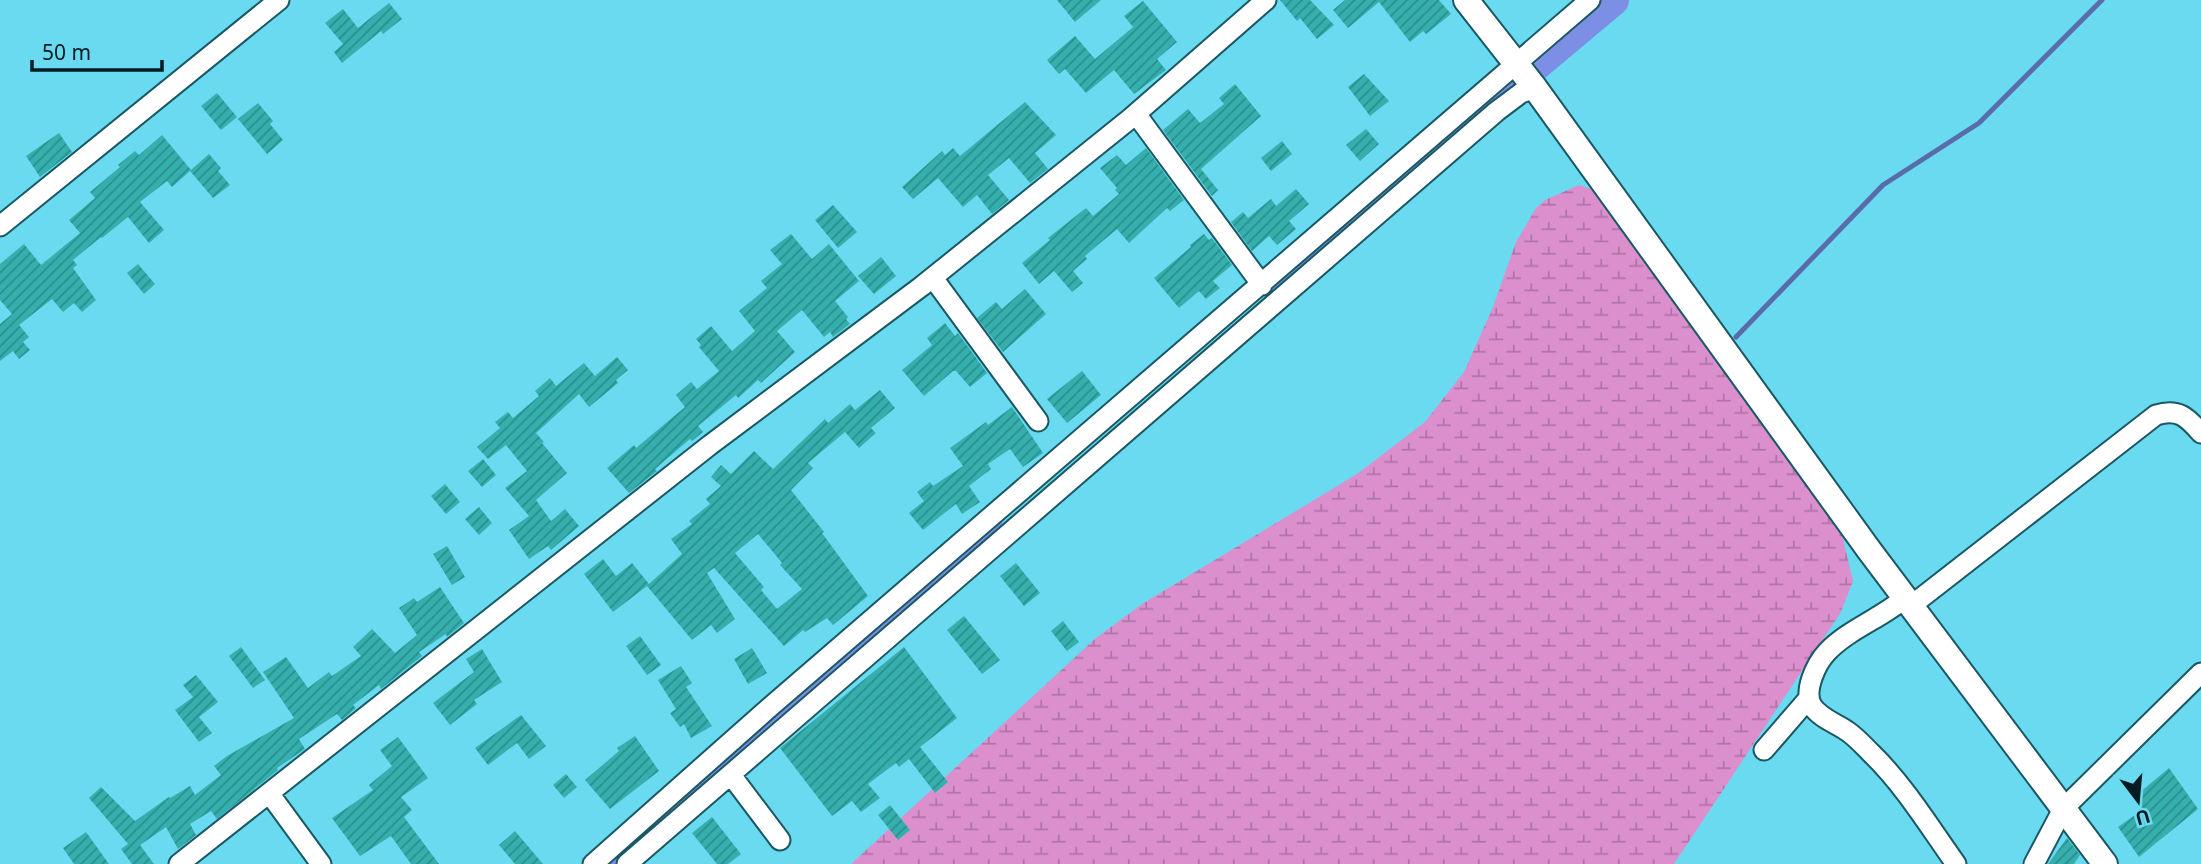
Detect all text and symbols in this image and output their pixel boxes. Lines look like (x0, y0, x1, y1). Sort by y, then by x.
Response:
scale bar (32, 28, 161, 72)
text: 50 m (42, 38, 91, 66)
north arrow (2103, 766, 2173, 836)
text: U (2132, 803, 2153, 832)

